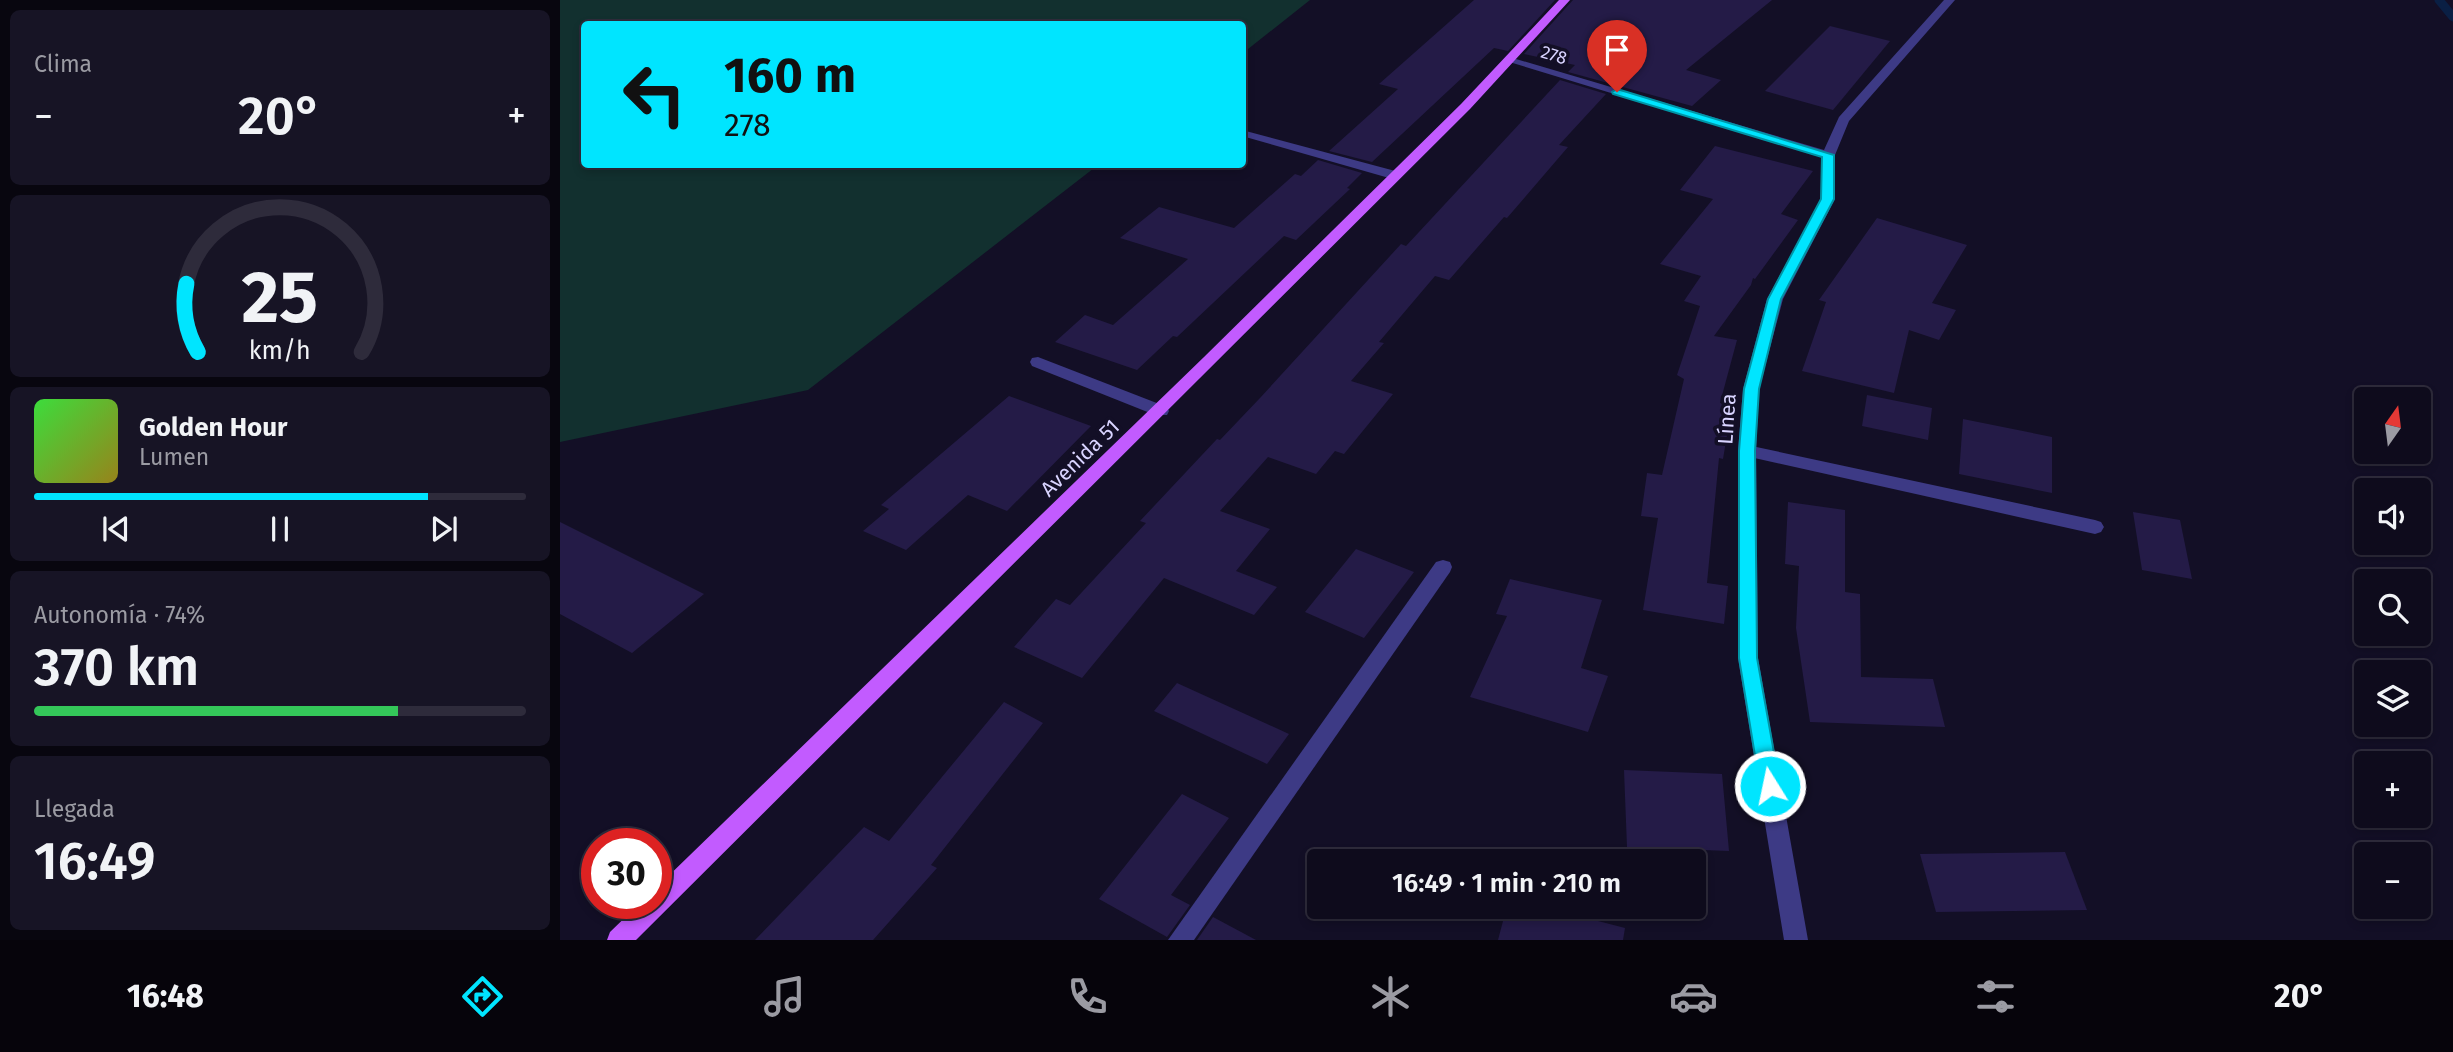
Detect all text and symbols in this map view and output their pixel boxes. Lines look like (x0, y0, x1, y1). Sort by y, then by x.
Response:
pin (1587, 20, 1647, 92)
icon: arrive (1598, 31, 1636, 69)
street label: 278 (1538, 41, 1570, 69)
text: 160 m (724, 46, 856, 105)
icon: left (609, 49, 700, 140)
text: Clima (34, 50, 92, 78)
text: 20° (238, 85, 322, 148)
text: − (34, 93, 53, 139)
text: + (507, 93, 526, 139)
text: 278 (724, 106, 771, 144)
text: 25 (242, 254, 318, 341)
text: km/h (249, 335, 311, 365)
north arrow (2354, 387, 2431, 464)
map controls (2354, 387, 2431, 919)
street label: Línea (1712, 393, 1742, 445)
text: Golden Hour (139, 412, 287, 443)
street label: Avenida 51 (1035, 414, 1125, 502)
text: Lumen (139, 443, 209, 471)
button: sound (2354, 478, 2431, 555)
icon: previous (97, 510, 135, 548)
icon: pause (261, 510, 299, 548)
icon: next (425, 510, 463, 548)
button: search (2354, 569, 2431, 646)
text: Autonomía · 74% (34, 601, 205, 629)
text: 370 km (34, 636, 199, 699)
button: layers (2354, 660, 2431, 737)
position arrow (1733, 749, 1807, 823)
button: + (2354, 751, 2431, 828)
text: Llegada (34, 795, 115, 823)
speed limit sign: 30 (581, 828, 672, 919)
text: 16:49 (34, 830, 155, 893)
button: − (2354, 842, 2431, 919)
text: 16:49 · 1 min · 210 m (1392, 868, 1621, 899)
icon: directions (458, 972, 507, 1021)
icon: music (760, 972, 809, 1021)
icon: phone (1063, 972, 1112, 1021)
icon: climate (1366, 972, 1415, 1021)
icon: car (1669, 972, 1718, 1021)
icon: filters (1971, 972, 2020, 1021)
text: 16:48 (127, 977, 204, 1015)
text: 20° (2274, 977, 2326, 1015)

